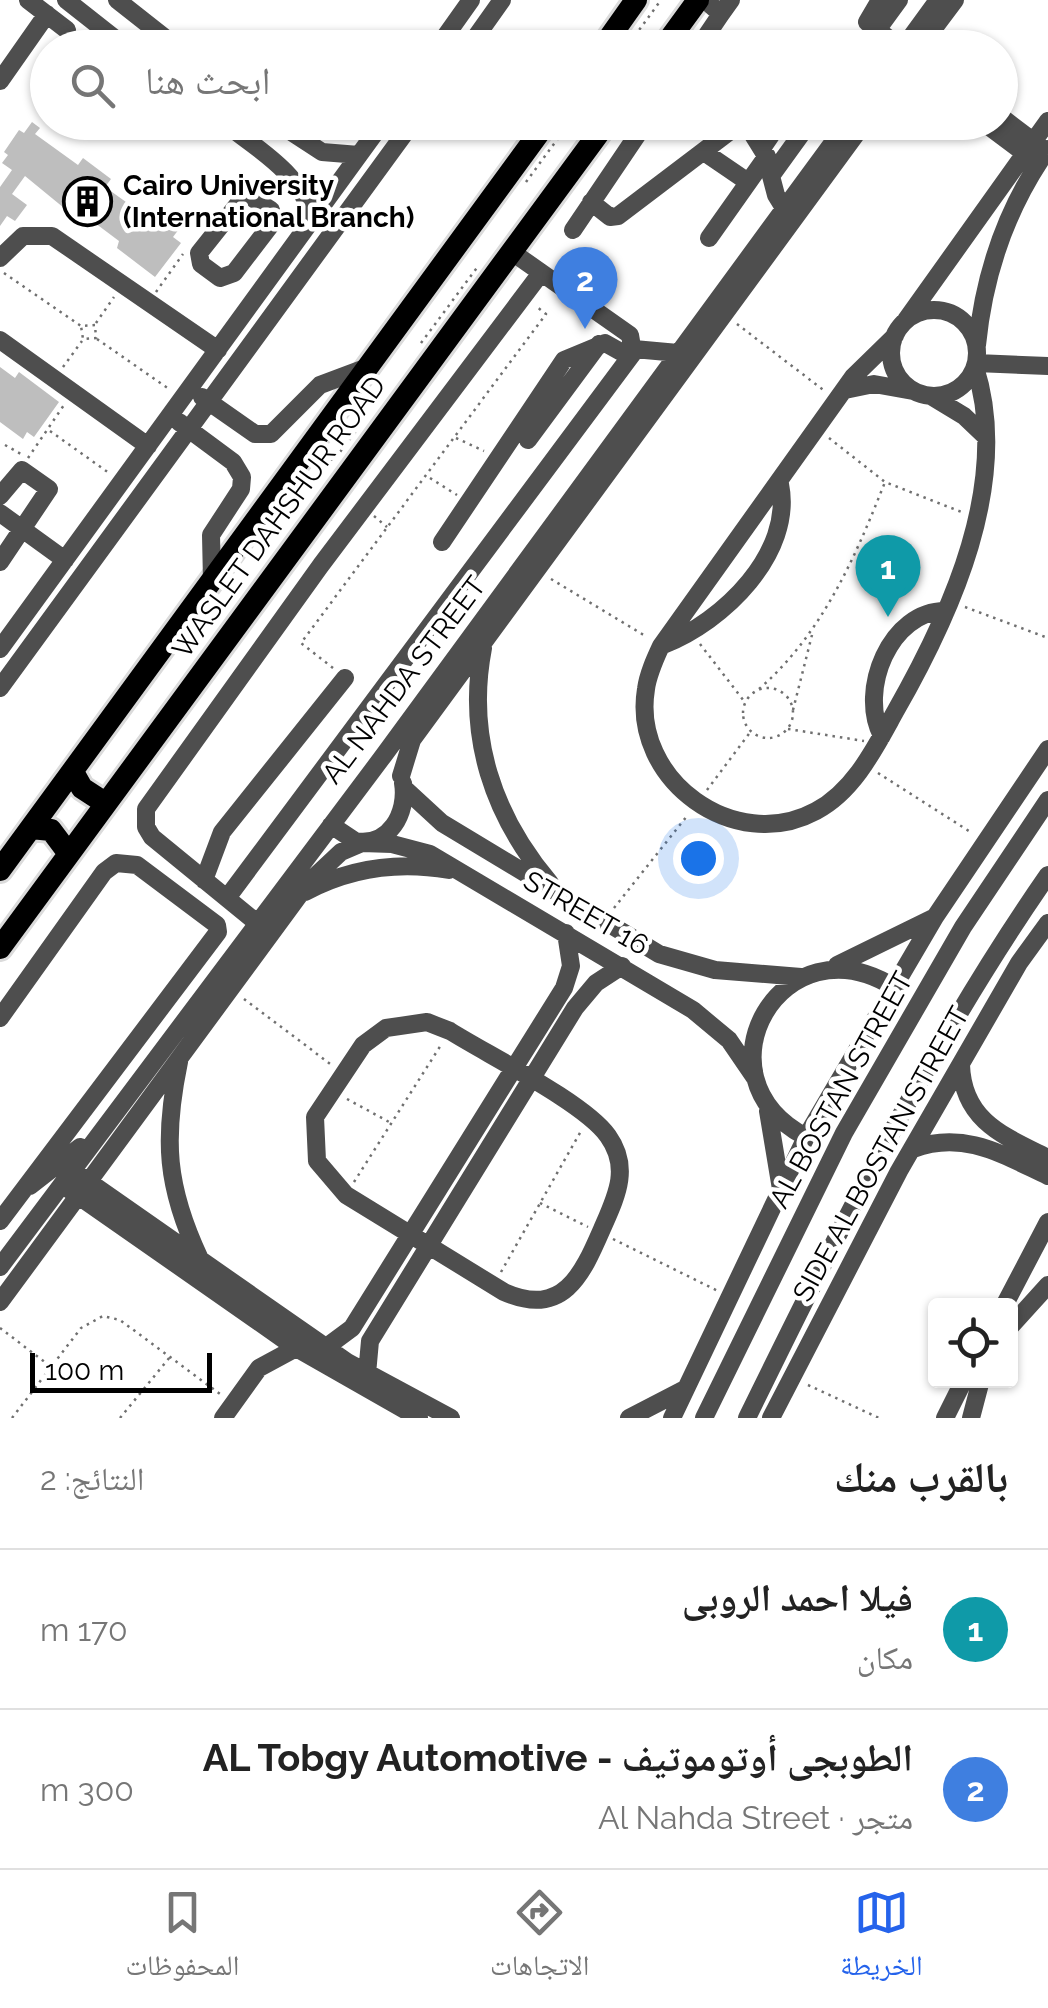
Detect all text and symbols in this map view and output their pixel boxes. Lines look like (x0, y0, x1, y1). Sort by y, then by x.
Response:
search box (30, 30, 1018, 140)
icon: search (65, 58, 120, 113)
text: ابحث هنا (145, 58, 271, 103)
place label: Cairo University (International Branch) (123, 169, 414, 234)
building icon: Cairo University (International Branch) (62, 175, 114, 227)
pin: 2 (552, 246, 618, 329)
street label: WASLET DAHSHUR ROAD (166, 369, 392, 665)
pin: 1 (856, 534, 920, 617)
street label: AL NAHDA STREET (315, 570, 493, 790)
your location (673, 833, 724, 884)
street label: STREET 16 (518, 864, 654, 962)
street label: AL BOSTAN STREET (762, 966, 920, 1214)
street label: SIDE AL BOSTAN STREET (786, 1001, 976, 1307)
map controls (928, 1298, 1018, 1388)
button: locate (928, 1298, 1018, 1388)
scale bar (30, 1348, 212, 1392)
text: 100 m (45, 1354, 124, 1387)
text: بالقرب منك (834, 1453, 1008, 1502)
text: النتائج: 2 (40, 1460, 144, 1497)
text: فيلا احمد الروبى (682, 1575, 913, 1620)
text: 170 m (40, 1611, 128, 1648)
text: 1 (968, 1611, 983, 1648)
text: مكان (857, 1639, 913, 1676)
text: الطوبجى أوتوموتيف - AL Tobgy Automotive (203, 1735, 913, 1780)
text: 300 m (40, 1771, 134, 1808)
text: 2 (966, 1771, 985, 1808)
text: متجر · Al Nahda Street (598, 1799, 913, 1836)
tab: المحفوظات (125, 1885, 239, 1993)
tab: الاتجاهات (490, 1885, 589, 1993)
tab: الخريطة (840, 1885, 923, 1993)

